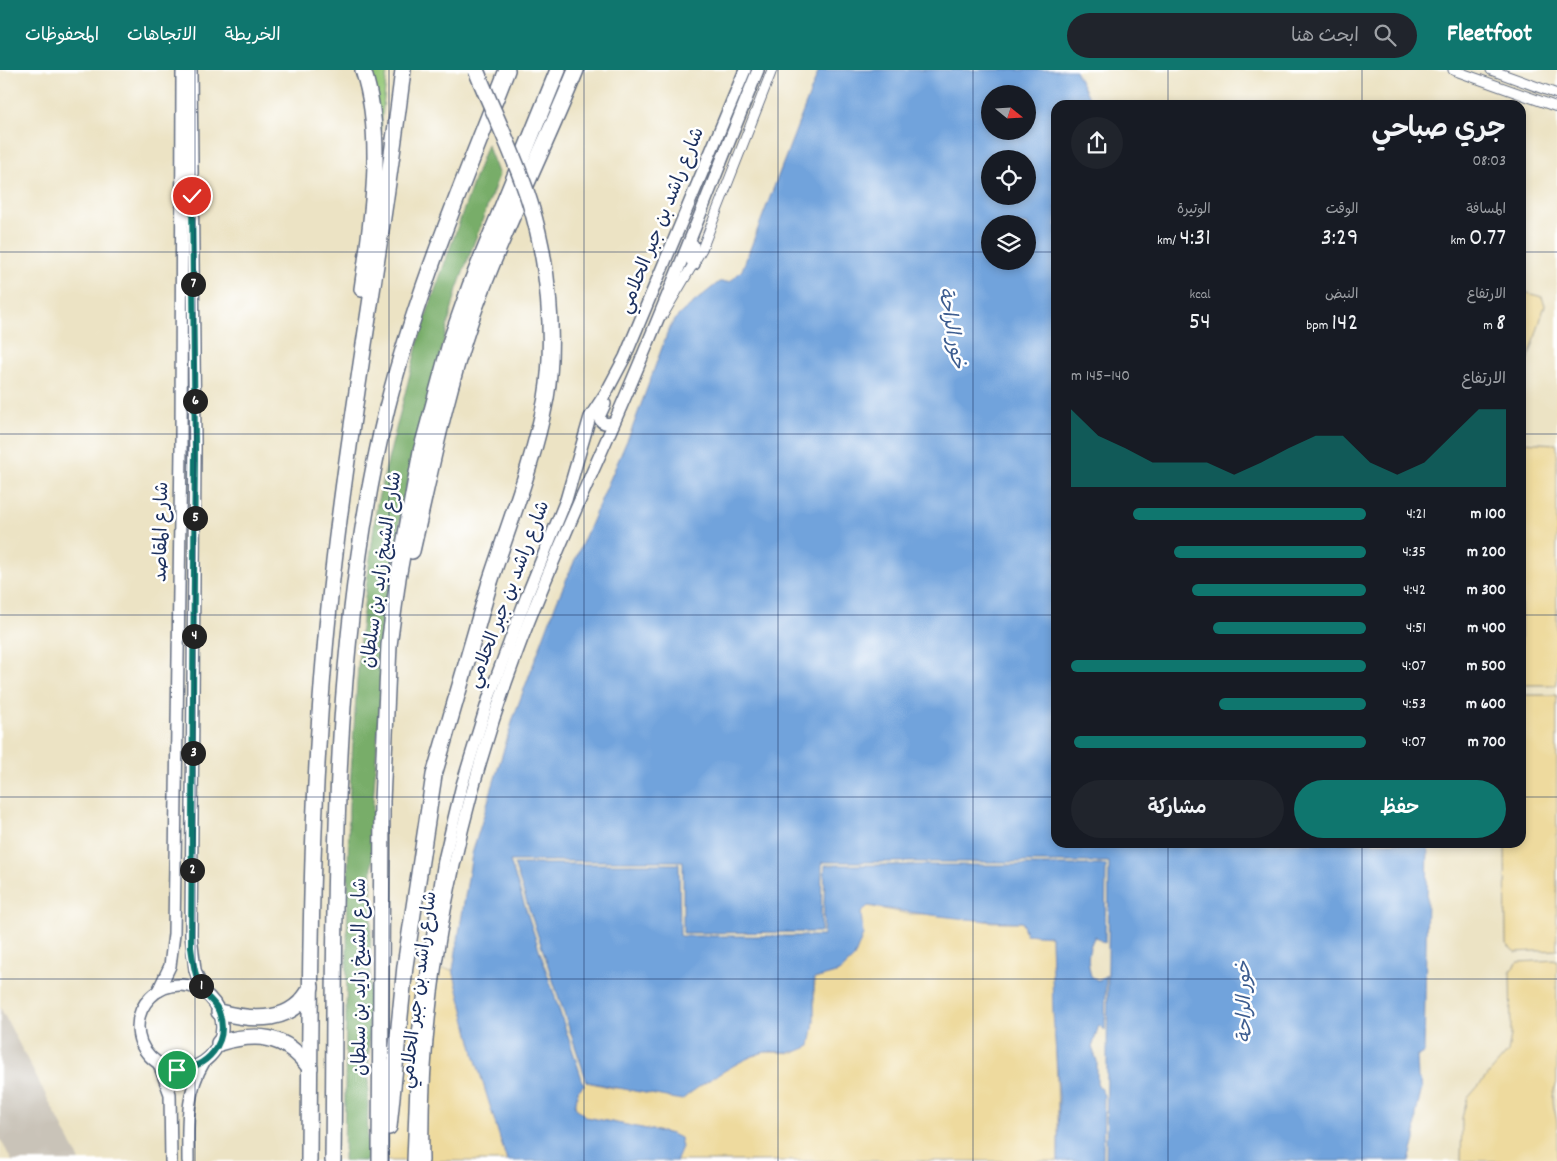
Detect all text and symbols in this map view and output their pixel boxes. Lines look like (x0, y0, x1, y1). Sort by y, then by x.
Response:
search box (1067, 13, 1417, 58)
text: Fleetfoot (1447, 18, 1532, 52)
icon: search (1371, 21, 1399, 49)
text: المحفوظات (25, 24, 99, 49)
text: الاتجاهات (127, 24, 197, 49)
text: الخريطة (225, 24, 281, 49)
text: ابحث هنا (1291, 24, 1359, 51)
north arrow (981, 85, 1036, 140)
map controls (981, 85, 1036, 270)
text: جري صباحي (1372, 111, 1506, 151)
button: share (1071, 117, 1123, 169)
street label: شارع راشد بن جبر الحلامي (613, 124, 713, 318)
button: locate (981, 150, 1036, 205)
text: 08:03 (1472, 150, 1506, 173)
pin (171, 175, 213, 217)
icon: check (178, 182, 206, 210)
text: الوتيرة (1177, 200, 1211, 220)
text: الوقت (1326, 200, 1358, 220)
text: المسافة (1466, 200, 1506, 220)
button: layers (981, 215, 1036, 270)
text: 4:31 (1180, 221, 1211, 257)
text: 3:29 (1321, 221, 1358, 257)
text: 0.77 (1469, 221, 1506, 257)
text: /km (1157, 231, 1180, 251)
text: km (1450, 231, 1469, 251)
pin: 7 (180, 272, 206, 296)
text: 7 (191, 274, 196, 294)
water label: خور الراحة (929, 285, 971, 371)
text: kcal (1189, 285, 1211, 305)
text: النبض (1325, 285, 1358, 305)
text: الارتفاع (1467, 285, 1506, 305)
text: 54 (1189, 305, 1211, 341)
text: 142 (1332, 306, 1358, 342)
text: 8 (1496, 306, 1506, 342)
text: bpm (1306, 316, 1332, 336)
text: m (1483, 316, 1496, 336)
text: 140–145 m (1071, 365, 1130, 388)
text: الارتفاع (1461, 368, 1506, 391)
pin: 6 (182, 388, 208, 414)
text: 6 (192, 391, 199, 411)
street label: شارع الشيخ زايد بن سلطان (356, 470, 410, 670)
street label: شارع المقاصد (149, 482, 177, 582)
street label: شارع راشد بن جبر الحلامي (462, 497, 558, 693)
text: 4:21 (1406, 503, 1426, 526)
text: 100 m (1470, 503, 1506, 526)
pin: 5 (182, 506, 208, 530)
text: 5 (192, 508, 199, 528)
text: 4:35 (1402, 541, 1426, 564)
text: 200 m (1467, 541, 1506, 564)
text: 4:42 (1403, 579, 1426, 602)
text: 300 m (1467, 579, 1506, 602)
text: 4:51 (1406, 617, 1426, 640)
text: 400 m (1467, 617, 1506, 640)
pin: 4 (182, 624, 206, 648)
text: 4 (192, 626, 197, 646)
text: 4:07 (1402, 655, 1426, 678)
text: 500 m (1466, 655, 1506, 678)
text: 4:53 (1402, 693, 1426, 716)
text: 600 m (1466, 693, 1506, 716)
text: 4:07 (1402, 731, 1426, 754)
text: 700 m (1468, 731, 1506, 754)
pin: 3 (180, 740, 206, 766)
text: 3 (190, 743, 197, 763)
button: مشاركة (1071, 780, 1284, 838)
button: حفظ (1294, 780, 1506, 838)
pin: 2 (180, 858, 204, 882)
text: 2 (189, 860, 196, 880)
street label: شارع الشيخ زايد بن سلطان (348, 878, 375, 1076)
street label: شارع راشد بن جبر الحلامي (394, 890, 446, 1090)
water label: خور الراحة (1231, 960, 1261, 1043)
pin: 1 (188, 974, 214, 998)
text: 1 (200, 976, 203, 996)
pin (156, 1049, 198, 1091)
icon: arrive (163, 1056, 191, 1084)

